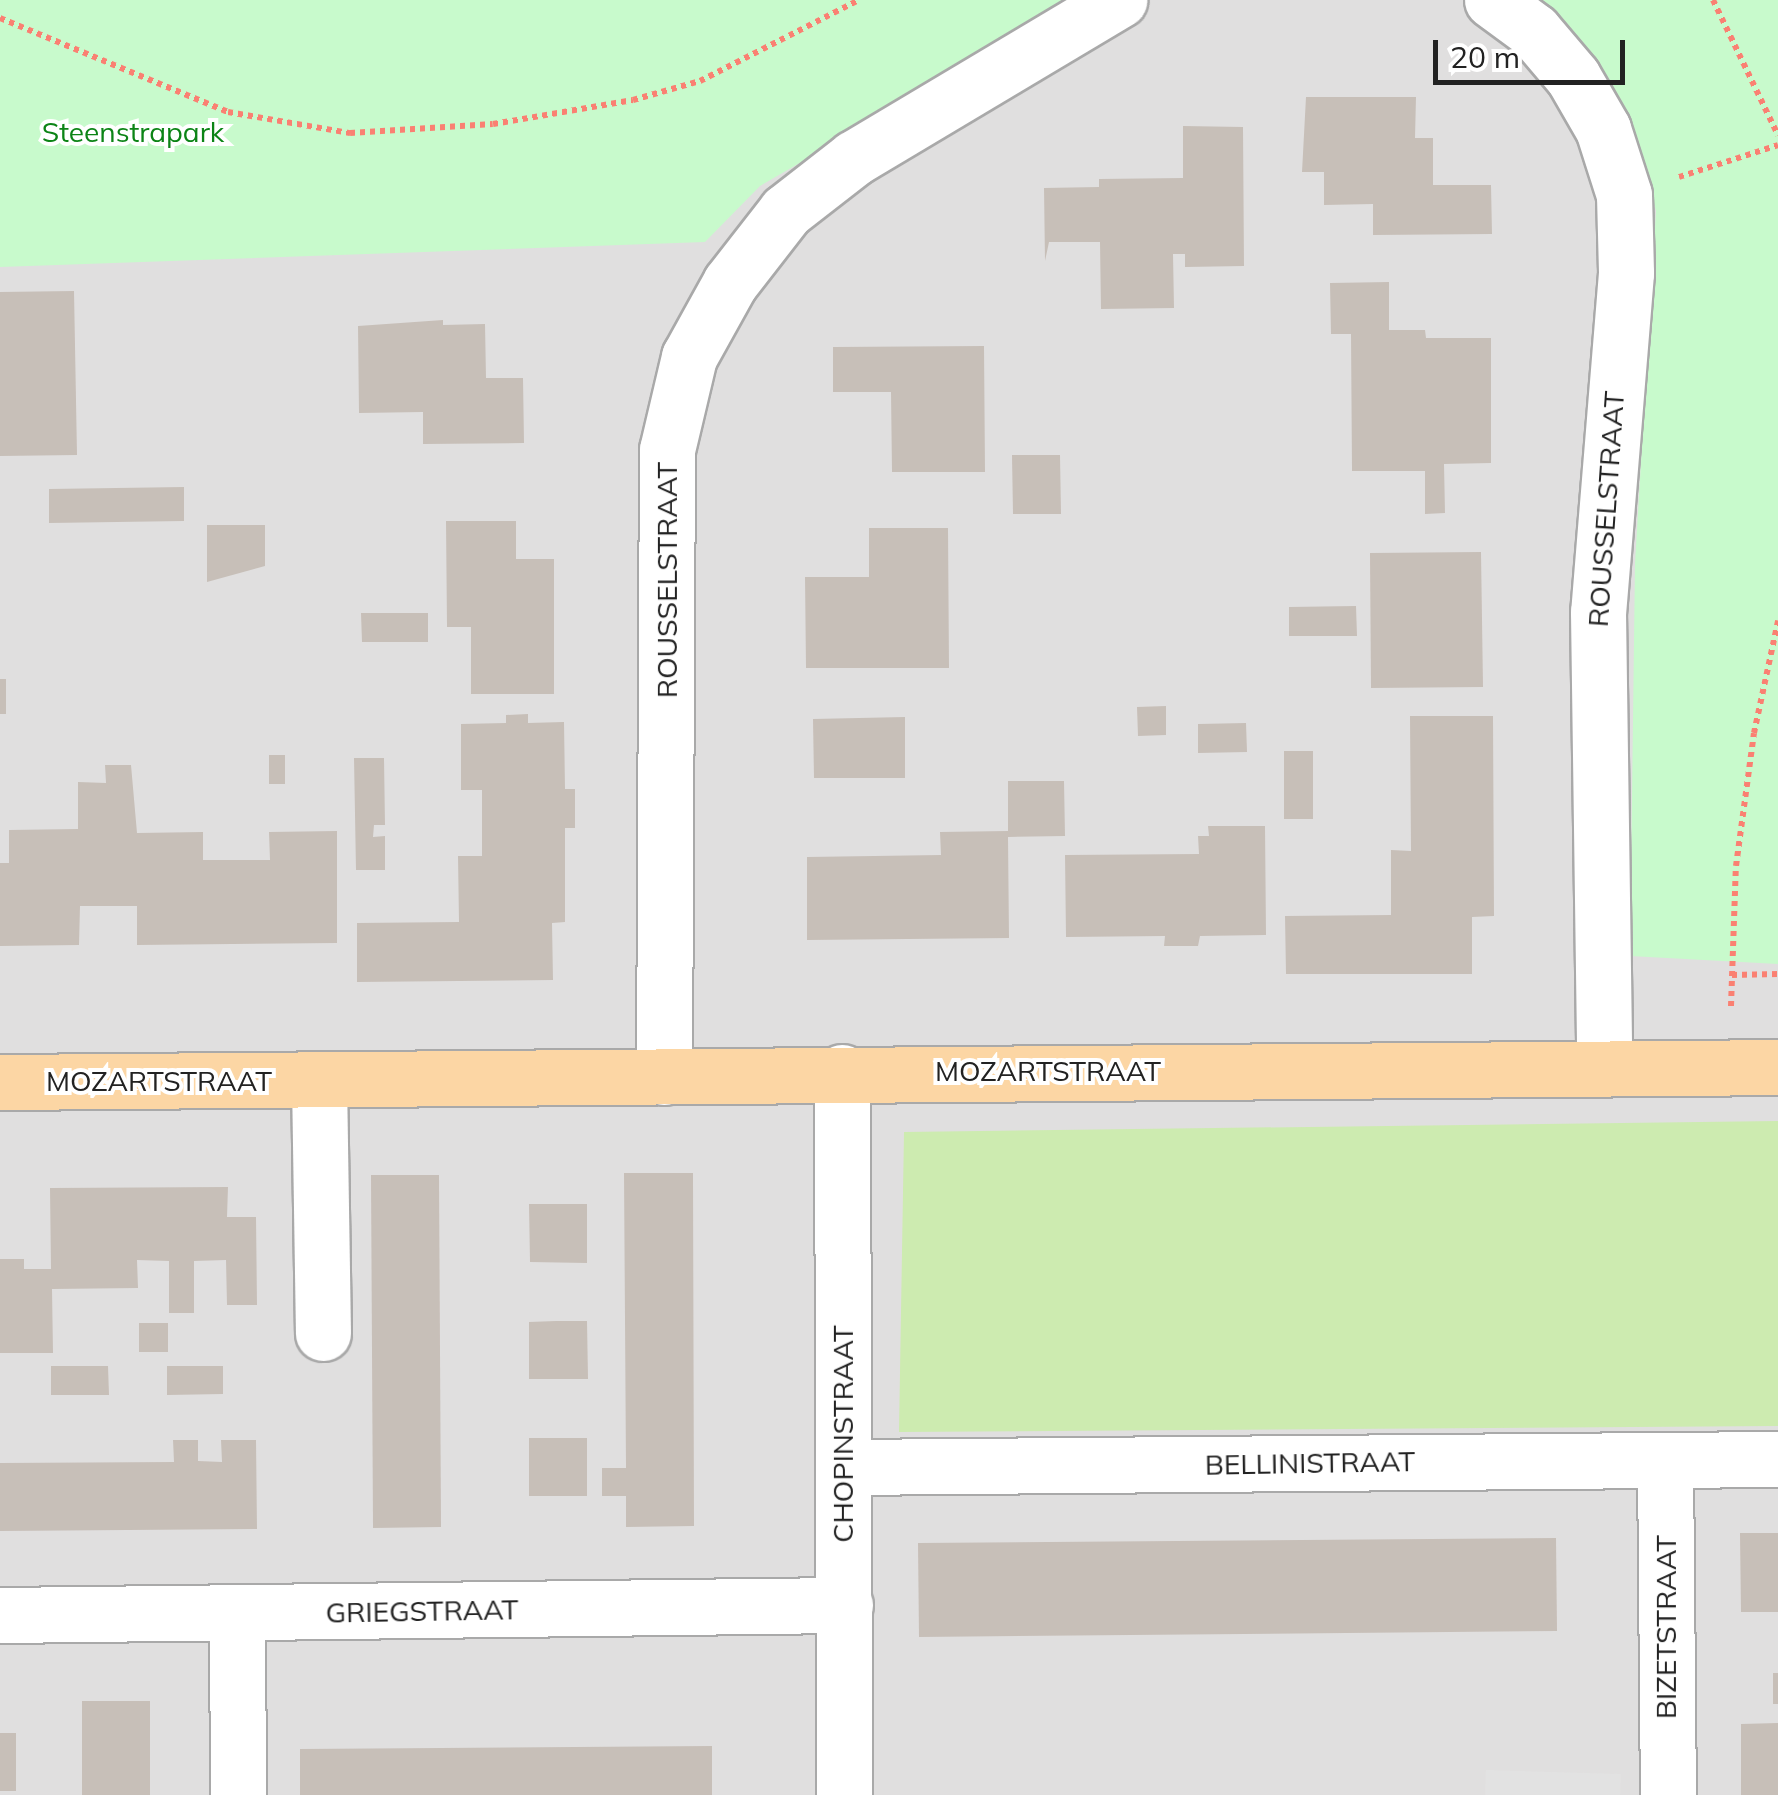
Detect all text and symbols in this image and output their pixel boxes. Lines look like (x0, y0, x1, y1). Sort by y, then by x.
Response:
scale bar (1438, 20, 1630, 82)
text: 20 m (1450, 38, 1520, 76)
park label: Steenstrapark (42, 115, 224, 149)
street label: ROUSSELSTRAAT (1581, 390, 1631, 628)
street label: ROUSSELSTRAAT (650, 462, 684, 698)
street label: MOZARTSTRAAT (935, 1054, 1161, 1088)
street label: MOZARTSTRAAT (46, 1064, 272, 1098)
street label: CHOPINSTRAAT (826, 1325, 860, 1543)
street label: BELLINISTRAAT (1205, 1444, 1415, 1482)
street label: BIZETSTRAAT (1649, 1535, 1683, 1719)
street label: GRIEGSTRAAT (325, 1593, 519, 1629)

